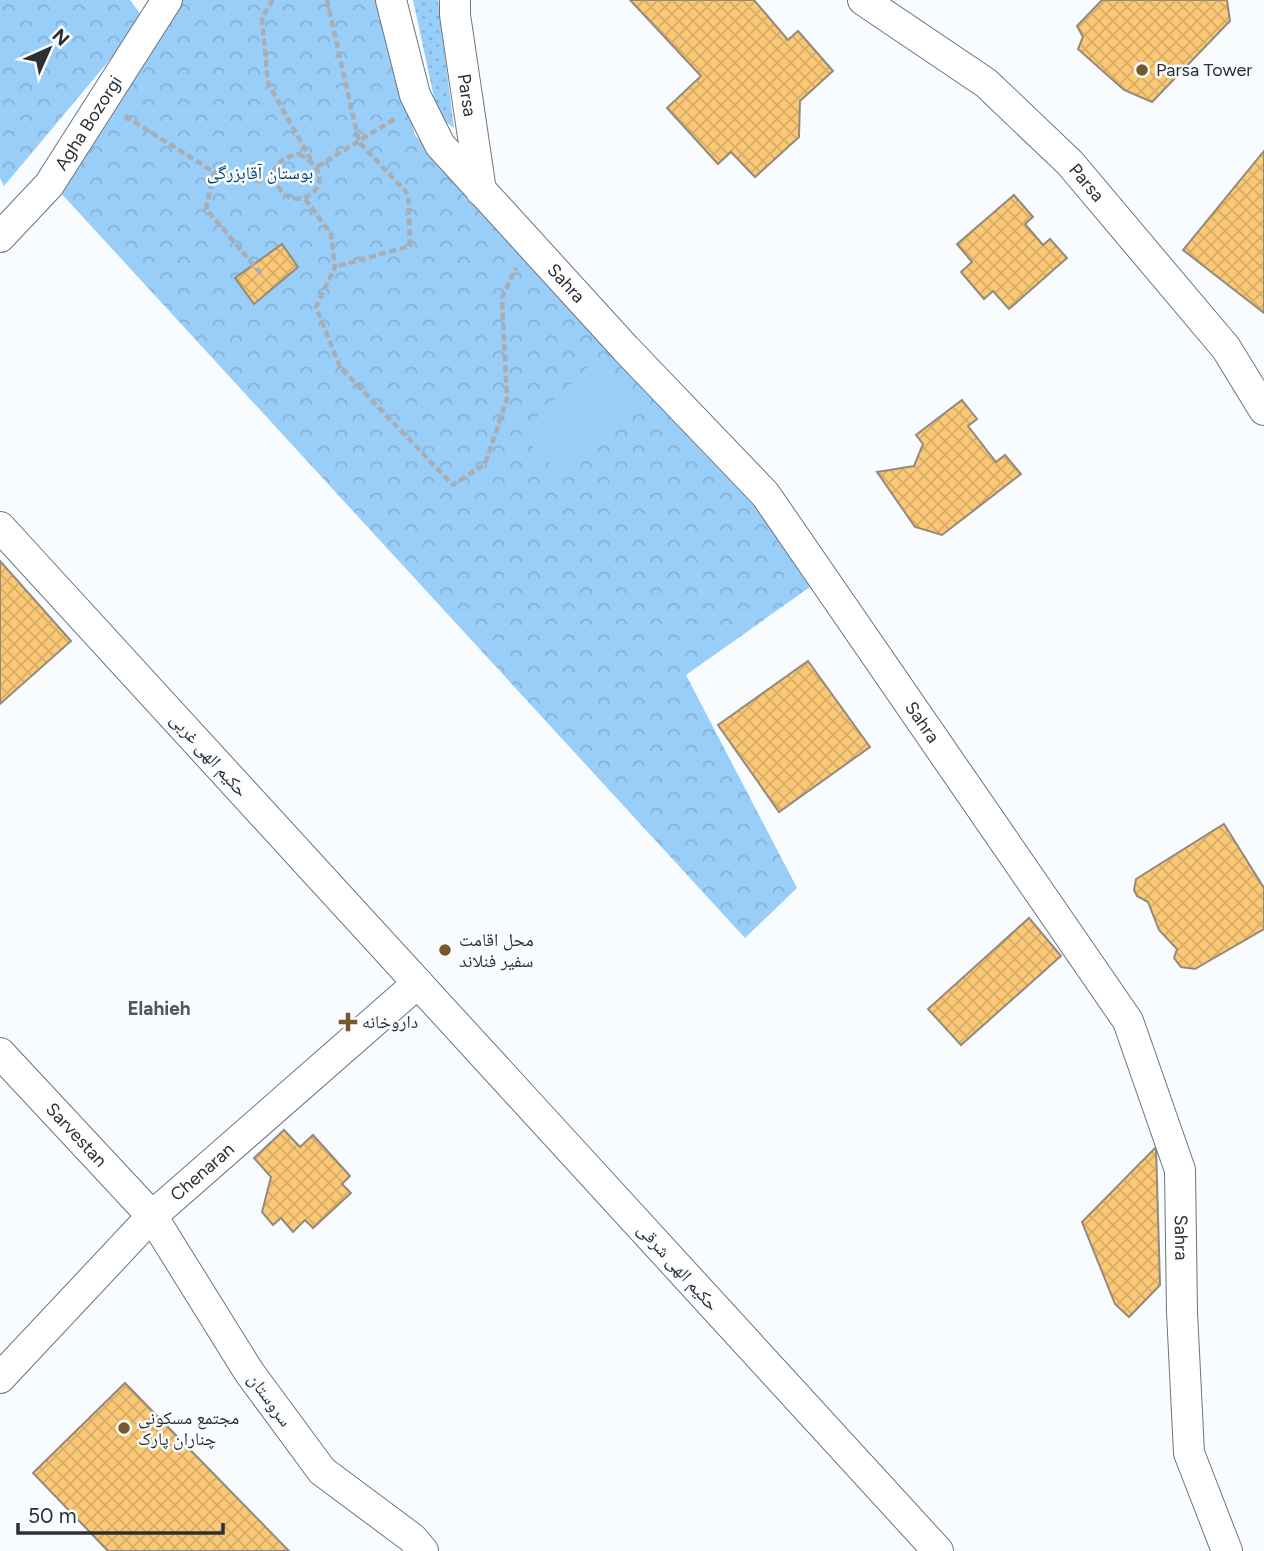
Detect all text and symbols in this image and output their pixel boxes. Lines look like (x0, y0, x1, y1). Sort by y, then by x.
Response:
north arrow (14, 14, 84, 84)
text: N (47, 24, 74, 51)
place label: Parsa Tower (1156, 59, 1252, 81)
marker: Parsa Tower (1134, 62, 1150, 78)
street label: Agha Bozorgi (50, 72, 127, 174)
street label: Parsa (453, 72, 481, 118)
street label: Parsa (1064, 159, 1109, 206)
park label: بوستان آقابزرگی (207, 162, 313, 184)
street label: Sahra (543, 259, 590, 308)
street label: Sahra (900, 697, 944, 747)
street label: حکیم الهی غربی (165, 708, 253, 802)
place label: محل اقامت سفیر فنلاند (459, 929, 534, 972)
marker: محل اقامت سفیر فنلاند (437, 942, 453, 958)
district label: Elahieh (127, 997, 191, 1020)
place label: داروخانه (362, 1011, 418, 1033)
marker: داروخانه (340, 1014, 356, 1030)
street label: Sarvestan (41, 1098, 112, 1172)
street label: Chenaran (166, 1138, 239, 1206)
street label: Sahra (1170, 1215, 1192, 1260)
street label: حکیم الهی شرقی (632, 1218, 723, 1316)
street label: سروستان (243, 1369, 297, 1431)
place label: مجتمع مسکونی چناران پارک (138, 1407, 239, 1450)
marker: مجتمع مسکونی چناران پارک (116, 1420, 132, 1436)
scale bar (18, 1492, 222, 1536)
text: 50 m (28, 1503, 77, 1528)

